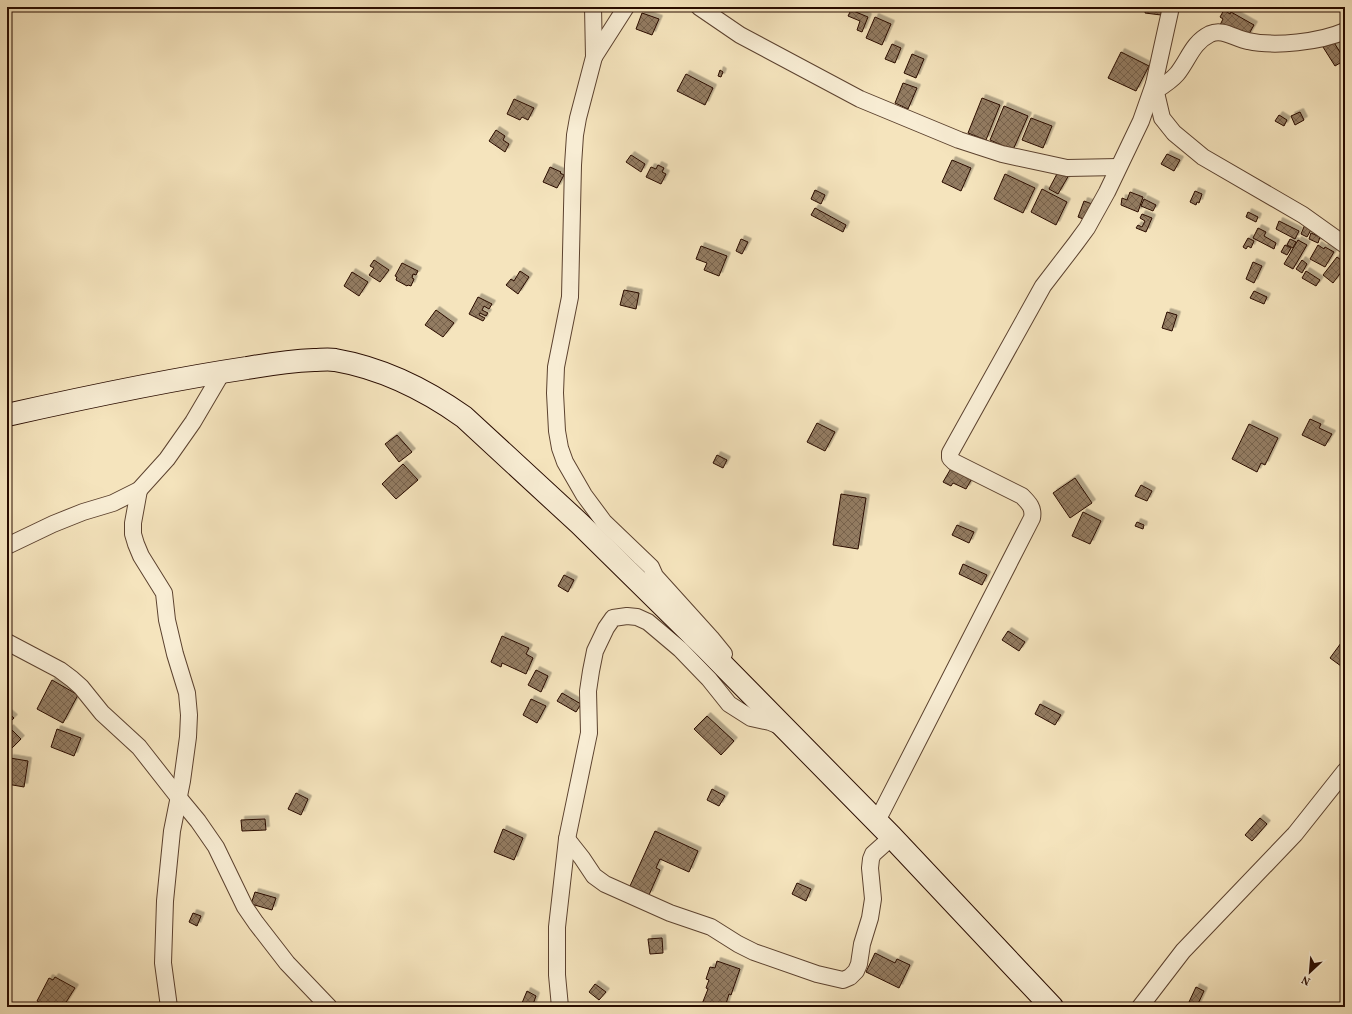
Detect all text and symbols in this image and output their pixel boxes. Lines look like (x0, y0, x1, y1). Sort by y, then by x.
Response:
north arrow (1290, 952, 1330, 992)
text: N (1299, 971, 1313, 988)

